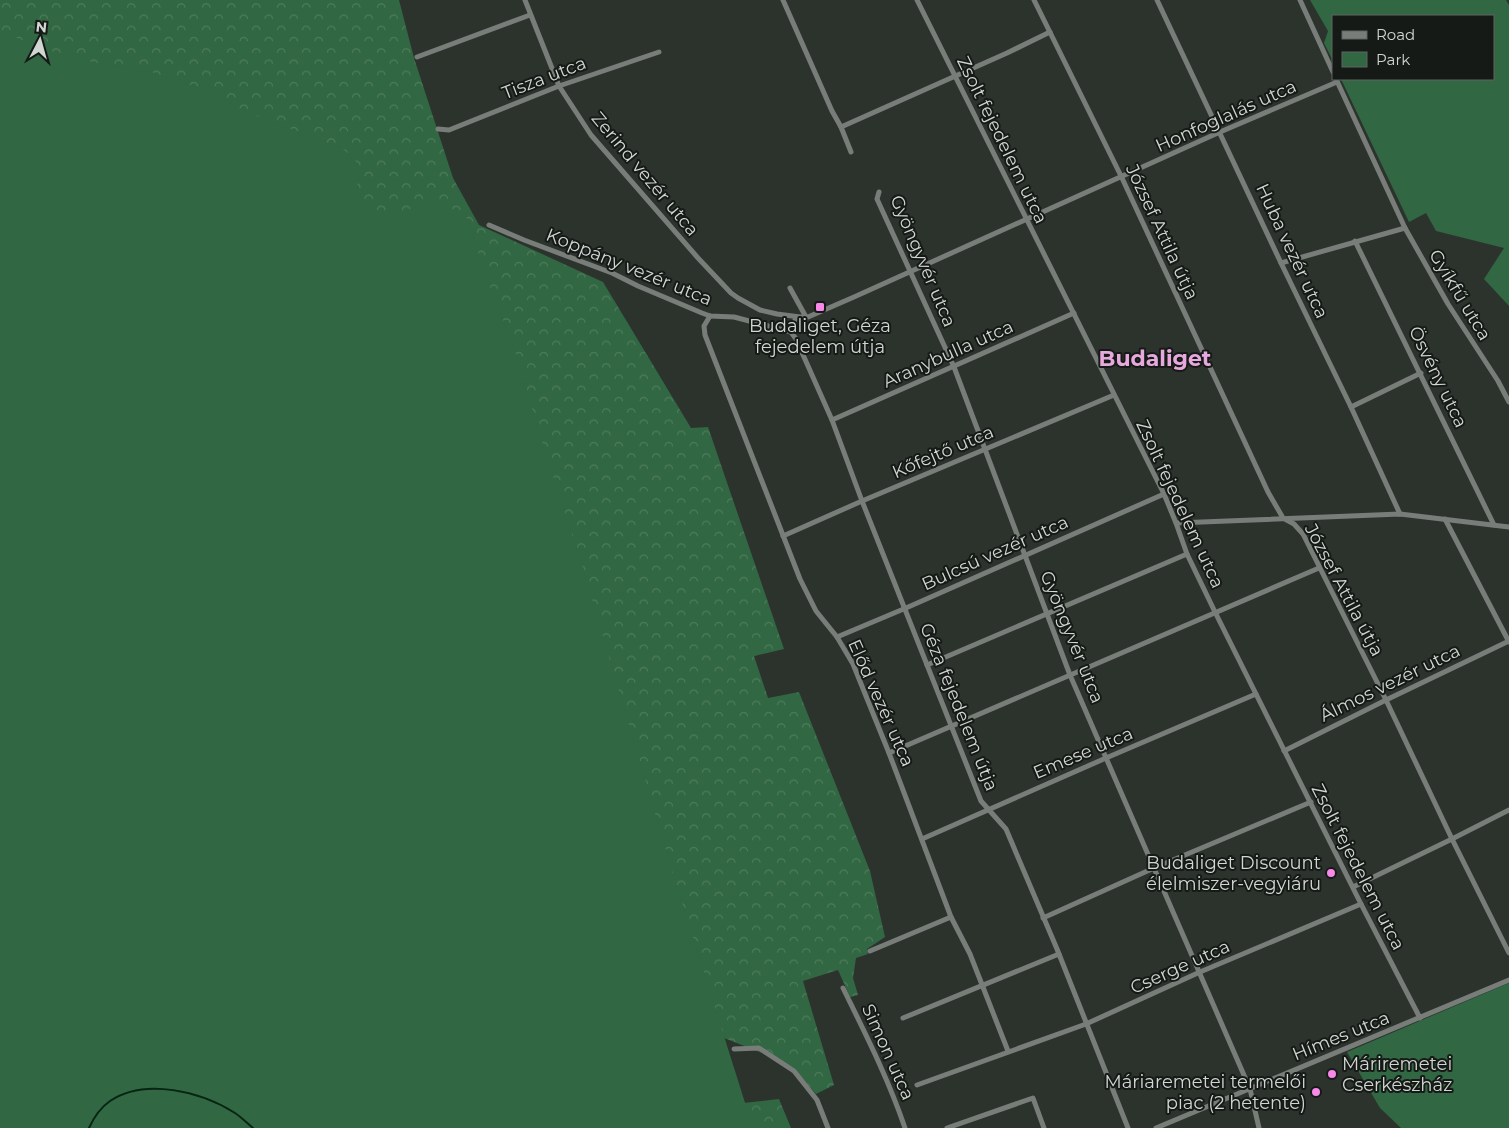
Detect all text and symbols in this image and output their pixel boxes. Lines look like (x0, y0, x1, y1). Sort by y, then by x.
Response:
north arrow (15, 15, 65, 65)
legend (1332, 15, 1494, 80)
text: N (35, 18, 48, 37)
text: Road (1376, 25, 1415, 44)
text: Park (1376, 50, 1410, 69)
street label: Tisza utca (499, 52, 589, 104)
street label: Zsolt fejedelem utca (952, 53, 1052, 227)
street label: Honfoglalás utca (1152, 75, 1300, 157)
street label: Zerind vezér utca (587, 107, 703, 241)
street label: József Attila útja (1121, 160, 1203, 303)
street label: Huba vezér utca (1251, 180, 1333, 322)
street label: Gyöngyvér utca (885, 192, 961, 330)
street label: Koppány vezér utca (543, 224, 715, 310)
street label: Gyíkfű utca (1424, 246, 1496, 344)
marker: Budaliget, Géza fejedelem útja (814, 301, 826, 313)
place label: Budaliget, Géza fejedelem útja (749, 315, 891, 358)
street label: Aranybulla utca (879, 315, 1017, 393)
street label: Ösvény utca (1404, 323, 1472, 431)
district label: Budaliget (1099, 345, 1212, 372)
street label: Zsolt fejedelem utca (1131, 416, 1229, 592)
street label: Kőfejtő utca (889, 421, 997, 483)
street label: Bulcsú vezér utca (918, 511, 1072, 595)
street label: József Attila útja (1299, 519, 1388, 660)
street label: Gyöngyvér utca (1035, 568, 1109, 706)
street label: Géza fejedelem útja (915, 620, 1003, 794)
street label: Előd vezér utca (843, 636, 919, 770)
street label: Álmos vezér utca (1316, 639, 1464, 727)
street label: Emese utca (1030, 722, 1136, 784)
street label: Zsolt fejedelem utca (1307, 780, 1409, 954)
place label: Budaliget Discount élelmiszer-vegyiáru (1146, 852, 1321, 895)
marker: Budaliget Discount élelmiszer-vegyiáru (1325, 867, 1337, 879)
street label: Cserge utca (1127, 935, 1233, 999)
street label: Simon utca (857, 1000, 919, 1104)
street label: Hímes utca (1289, 1007, 1393, 1065)
place label: Máriremetei Cserkészház (1342, 1053, 1452, 1096)
marker: Máriremetei Cserkészház (1326, 1068, 1338, 1080)
place label: Máriaremetei termelői piac (2 hetente) (1105, 1071, 1306, 1114)
marker: Máriaremetei termelői piac (2 hetente) (1310, 1086, 1322, 1098)

